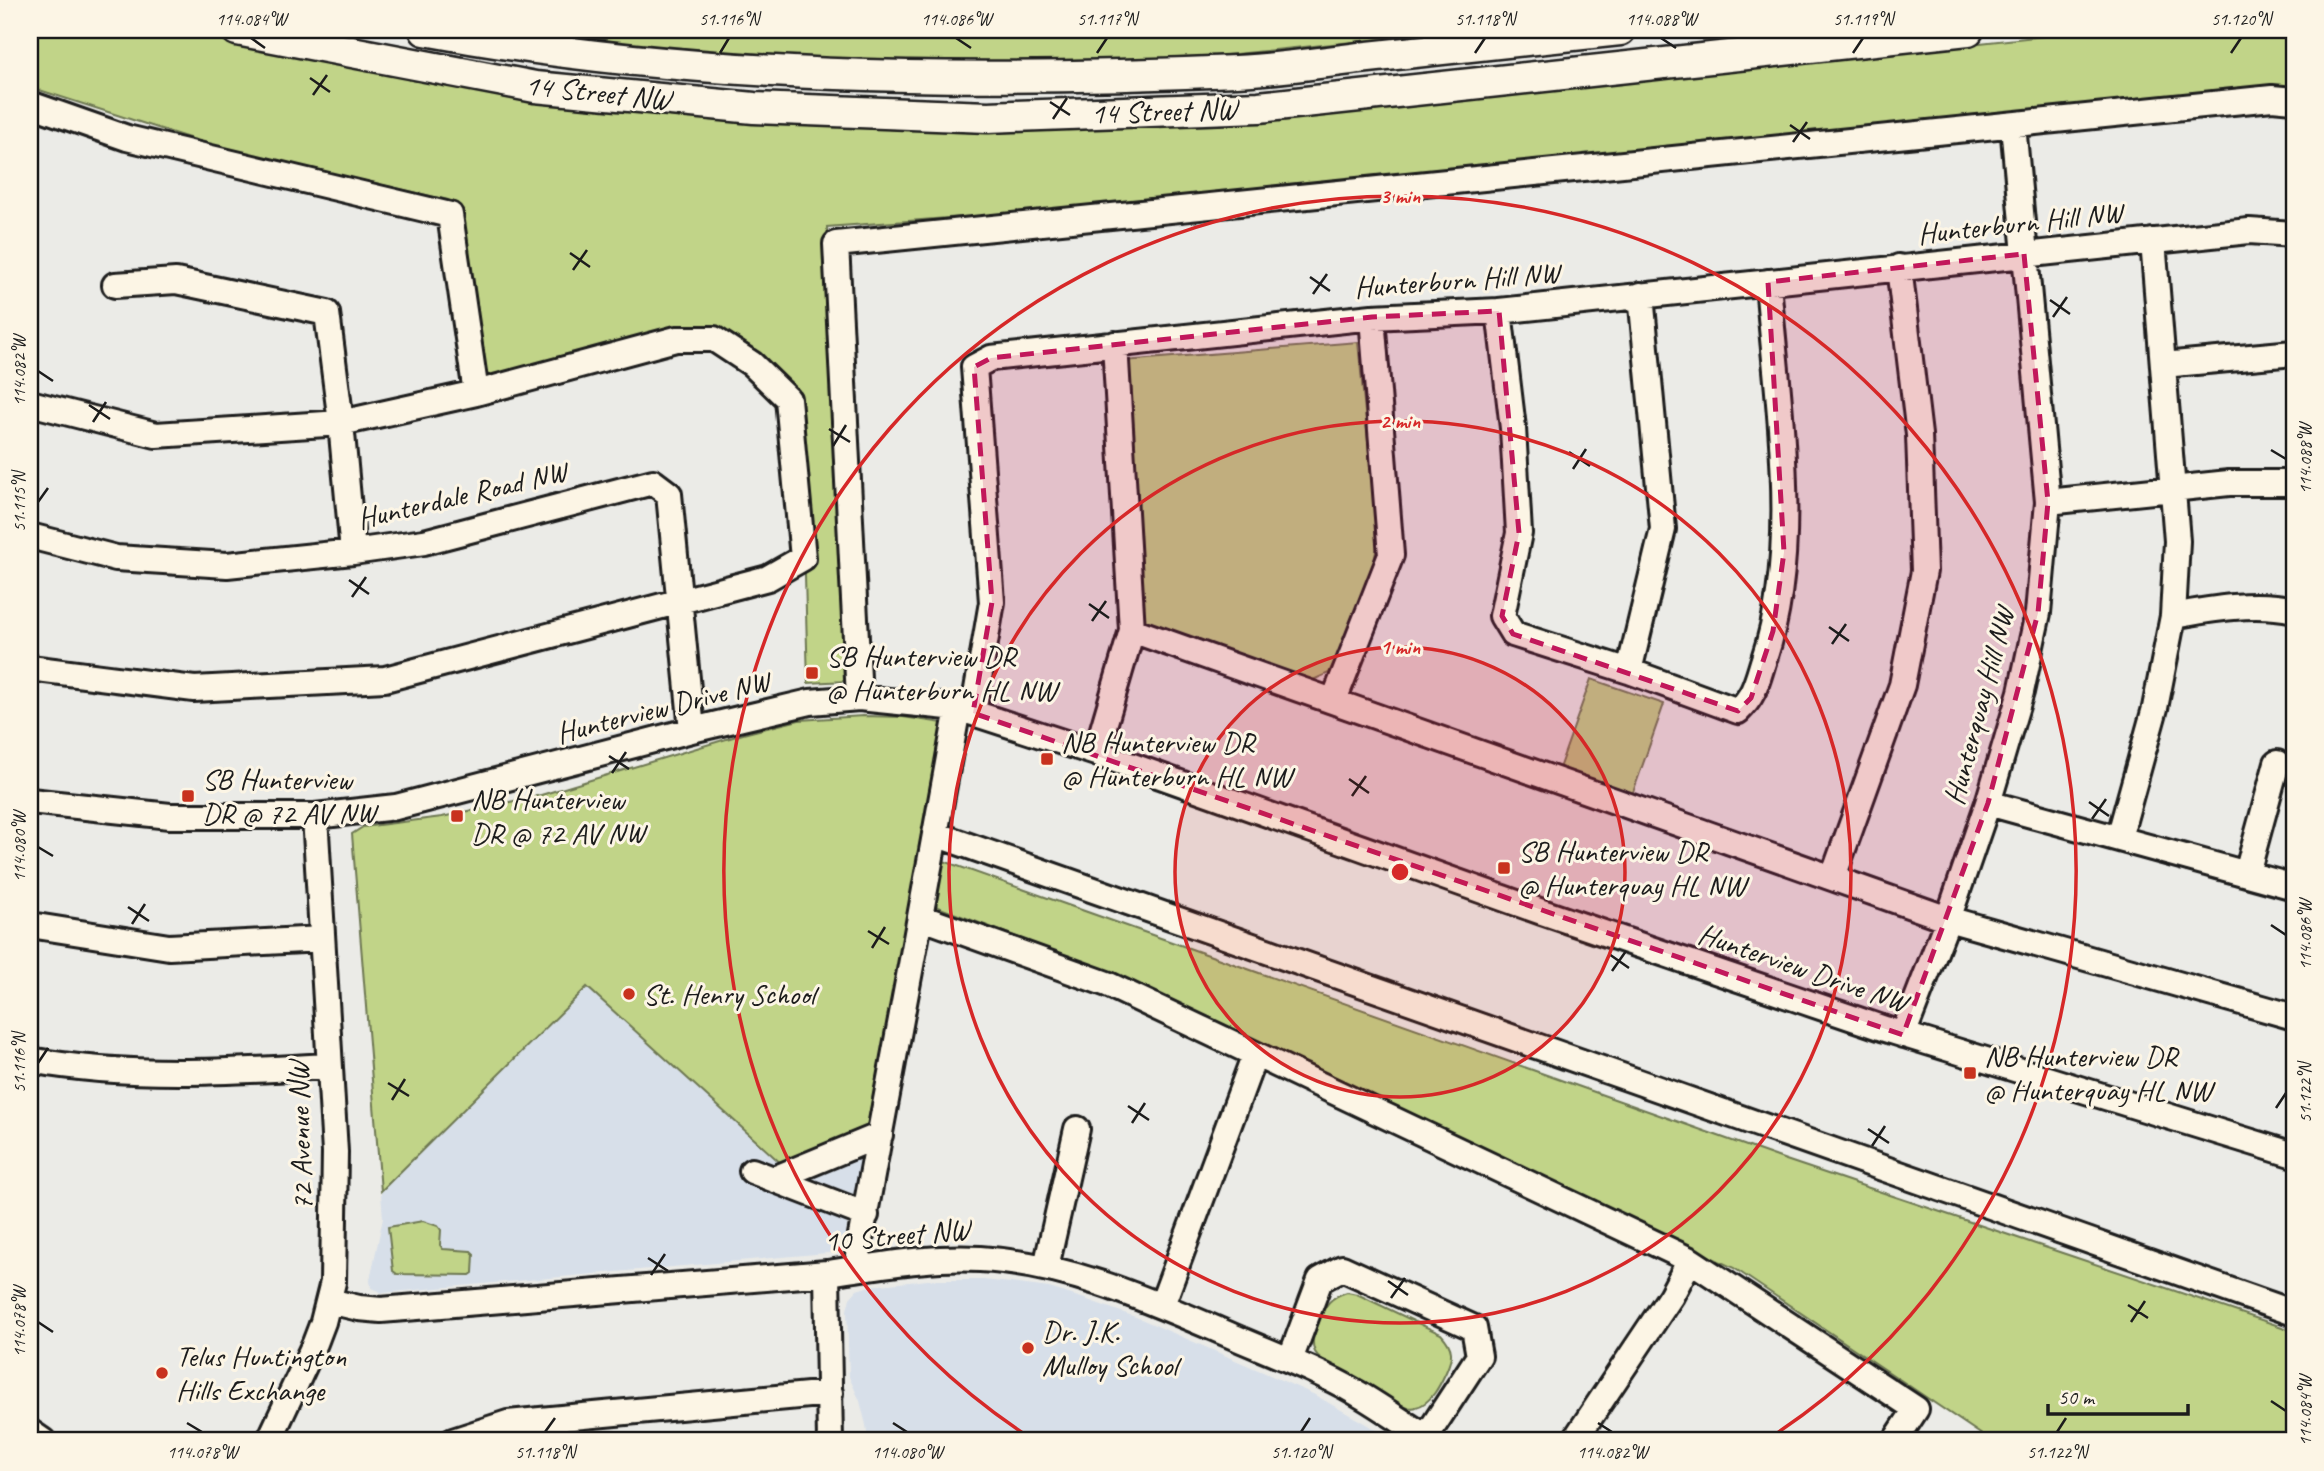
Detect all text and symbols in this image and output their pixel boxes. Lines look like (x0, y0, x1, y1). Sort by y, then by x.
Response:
text: 114.084°W (216, 8, 289, 30)
text: 51.116°N (699, 8, 762, 30)
text: 114.086°W (921, 8, 994, 30)
text: 51.117°N (1077, 8, 1140, 30)
text: 51.118°N (1455, 8, 1518, 30)
text: 114.088°W (1626, 8, 1699, 30)
text: 51.119°N (1833, 8, 1896, 30)
text: 51.120°N (2211, 8, 2274, 30)
street label: 14 Street NW (523, 65, 676, 119)
street label: 14 Street NW (1090, 89, 1241, 133)
text: 3 min (1380, 183, 1420, 209)
street label: Hunterburn Hill NW (1916, 193, 2128, 253)
street label: Hunterburn Hill NW (1353, 254, 1564, 306)
text: 114.082°W (8, 333, 30, 406)
text: 2 min (1380, 408, 1420, 434)
text: 114.088°W (2294, 421, 2316, 494)
street label: Hunterdale Road NW (354, 452, 574, 538)
text: 51.115°N (8, 469, 30, 532)
street label: Hunterquay Hill NW (1934, 600, 2024, 809)
text: 1 min (1380, 634, 1420, 660)
place label: SB Hunterview DR @ Hunterburn HL NW (826, 637, 1061, 709)
street label: Hunterview Drive NW (552, 661, 777, 752)
marker: SB Hunterview DR @ Hunterburn HL NW (804, 665, 820, 681)
place label: NB Hunterview DR @ Hunterburn HL NW (1061, 723, 1296, 795)
marker: NB Hunterview DR @ Hunterburn HL NW (1039, 751, 1055, 767)
place label: SB Hunterview DR @ 72 AV NW (202, 760, 380, 832)
place label: NB Hunterview DR @ 72 AV NW (471, 780, 649, 852)
marker: SB Hunterview DR @ 72 AV NW (180, 788, 196, 804)
marker: NB Hunterview DR @ 72 AV NW (449, 808, 465, 824)
text: 114.080°W (8, 809, 30, 882)
place label: SB Hunterview DR @ Hunterquay HL NW (1518, 832, 1750, 904)
centre of rings (1388, 860, 1412, 884)
marker: SB Hunterview DR @ Hunterquay HL NW (1496, 860, 1512, 876)
text: 114.086°W (2294, 897, 2316, 970)
street label: Hunterview Drive NW (1693, 914, 1916, 1023)
place label: St. Henry School (643, 975, 820, 1013)
marker: St. Henry School (621, 986, 637, 1002)
text: 51.116°N (8, 1030, 30, 1093)
place label: NB Hunterview DR @ Hunterquay HL NW (1984, 1037, 2216, 1109)
street label: 72 Avenue NW (278, 1057, 322, 1212)
text: 51.122°N (2294, 1060, 2316, 1123)
marker: NB Hunterview DR @ Hunterquay HL NW (1962, 1065, 1978, 1081)
street label: 10 Street NW (822, 1209, 975, 1260)
text: 114.078°W (8, 1284, 30, 1357)
place label: Dr. J.K. Mulloy School (1042, 1312, 1182, 1384)
place label: Telus Huntington Hills Exchange (176, 1337, 347, 1409)
marker: Dr. J.K. Mulloy School (1020, 1340, 1036, 1356)
marker: Telus Huntington Hills Exchange (154, 1365, 170, 1381)
scale bar (2048, 1373, 2188, 1417)
text: 114.084°W (2294, 1373, 2316, 1446)
text: 50 m (2058, 1384, 2096, 1410)
text: 114.078°W (167, 1441, 240, 1463)
text: 51.118°N (515, 1441, 578, 1463)
text: 114.080°W (872, 1441, 945, 1463)
text: 51.120°N (1271, 1441, 1334, 1463)
text: 114.082°W (1577, 1441, 1650, 1463)
text: 51.122°N (2027, 1441, 2090, 1463)

